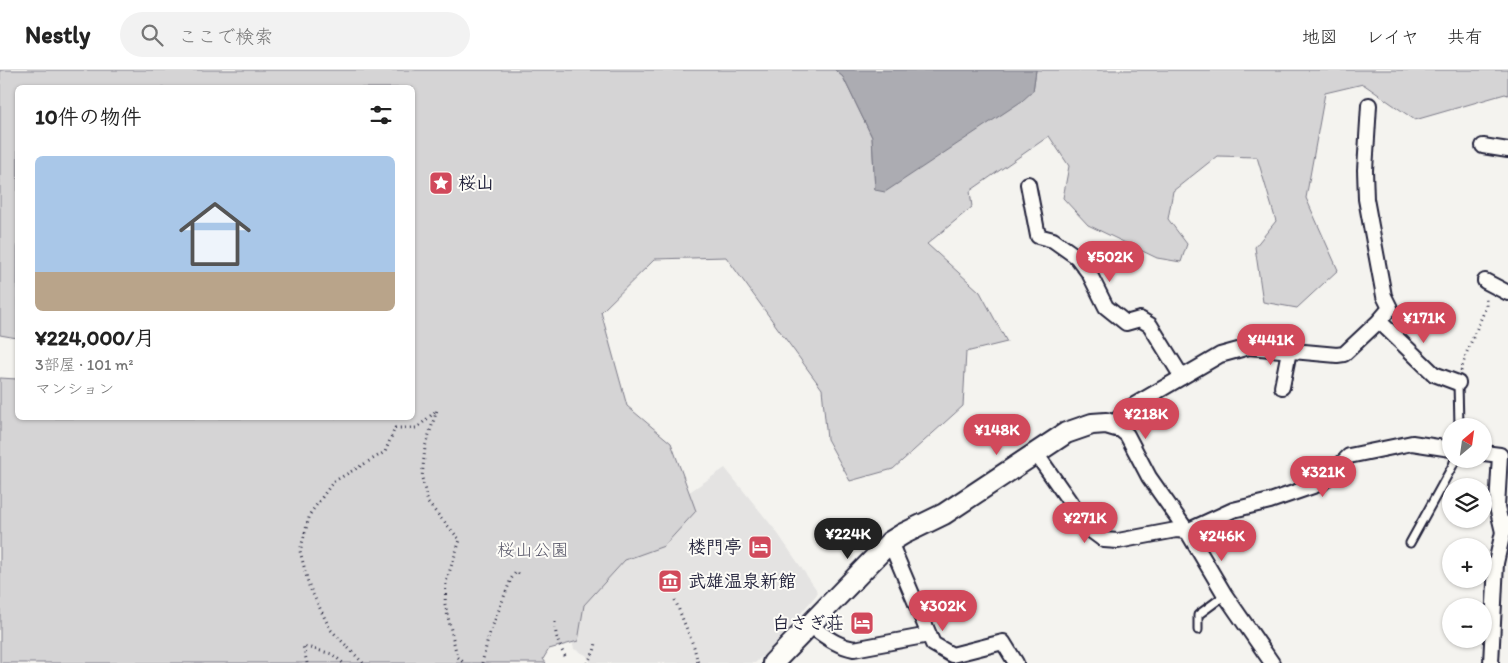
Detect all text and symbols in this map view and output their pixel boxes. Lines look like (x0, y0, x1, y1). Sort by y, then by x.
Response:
search box (120, 12, 470, 57)
text: Nestly (25, 20, 90, 49)
icon: search (138, 21, 166, 49)
text: ここで検索 (178, 25, 273, 48)
text: 地図 (1302, 26, 1338, 48)
text: レイヤ (1366, 26, 1419, 48)
text: 共有 (1447, 26, 1483, 48)
icon: filters (367, 101, 395, 129)
text: 10件の物件 (35, 104, 142, 129)
place icon: 桜山 (428, 170, 454, 196)
place label: 桜山 (458, 172, 494, 194)
icon: home (170, 189, 260, 279)
pin: ¥502K (1075, 240, 1145, 283)
text: ¥502K (1087, 247, 1133, 266)
pin: ¥171K (1389, 302, 1459, 344)
text: ¥171K (1403, 308, 1445, 327)
pin: ¥441K (1236, 324, 1306, 366)
text: ¥224,000/月 (35, 325, 155, 350)
text: ¥441K (1248, 330, 1294, 349)
text: 3部屋 · 101 m² (35, 355, 134, 374)
text: マンション (35, 379, 114, 398)
pin: ¥218K (1111, 398, 1181, 440)
text: ¥218K (1124, 404, 1168, 423)
pin: ¥148K (962, 414, 1032, 456)
north arrow (1442, 418, 1492, 468)
map controls (1442, 418, 1492, 648)
text: ¥148K (975, 420, 1020, 439)
pin: ¥321K (1288, 456, 1358, 498)
text: ¥321K (1301, 462, 1345, 481)
button: layers (1442, 478, 1492, 528)
pin: ¥271K (1050, 502, 1120, 544)
text: ¥271K (1064, 508, 1106, 527)
pin: ¥224K (813, 518, 883, 560)
pin: ¥246K (1187, 520, 1257, 562)
text: ¥224K (825, 524, 871, 543)
text: ¥246K (1199, 526, 1245, 545)
hotel icon: 楼門亭 (747, 534, 773, 560)
place label: 楼門亭 (688, 536, 742, 558)
button: + (1442, 538, 1492, 588)
park label: 桜山公園 (497, 539, 569, 561)
museum icon: 武雄温泉新館 (657, 568, 683, 594)
place label: 武雄温泉新館 (688, 570, 796, 592)
pin: ¥302K (908, 590, 978, 632)
text: ¥302K (920, 596, 966, 615)
button: − (1442, 598, 1492, 648)
hotel icon: 白さぎ荘 (849, 610, 875, 636)
place label: 白さぎ荘 (772, 612, 844, 634)

